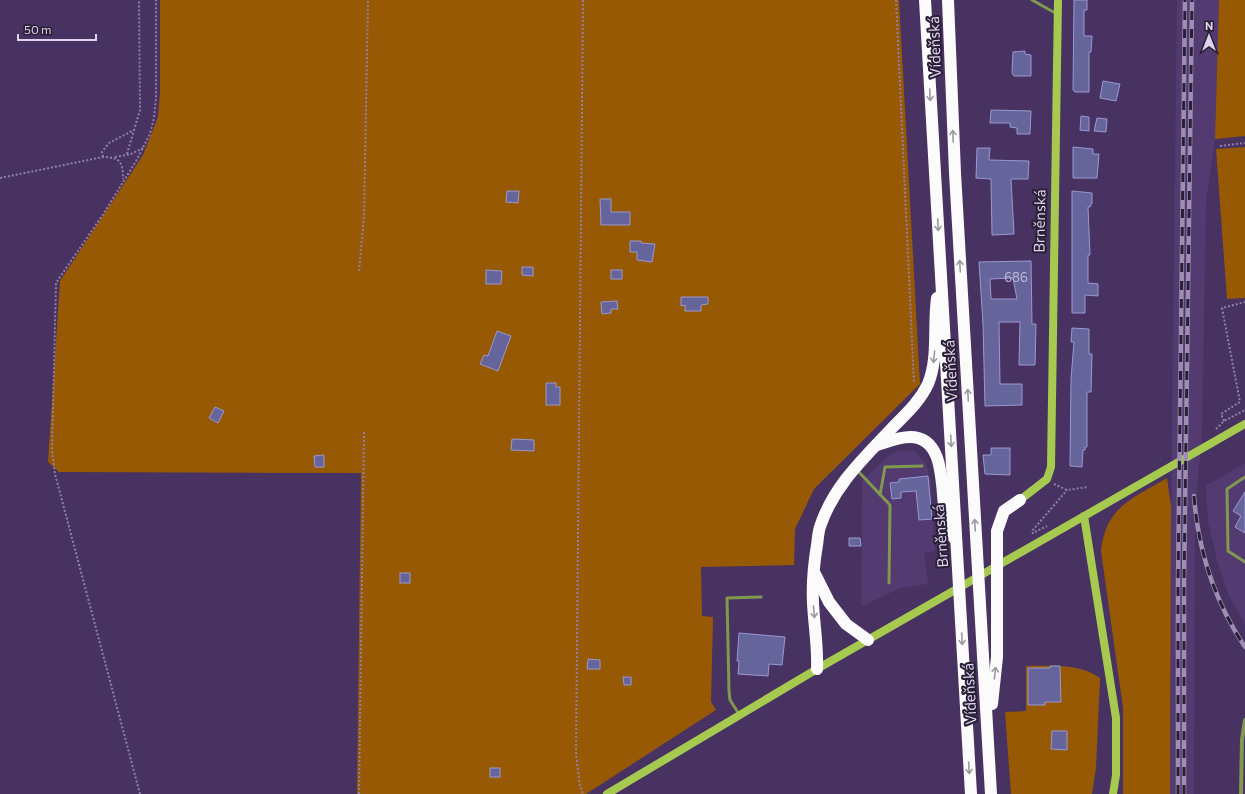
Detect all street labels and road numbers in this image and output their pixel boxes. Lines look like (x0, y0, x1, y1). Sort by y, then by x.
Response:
street label: Vídeňská (924, 16, 944, 78)
street label: Brněnská (1029, 189, 1049, 253)
street label: Vídeňská (939, 340, 961, 402)
street label: Brněnská (929, 504, 951, 568)
street label: Vídeňská (958, 663, 980, 725)

